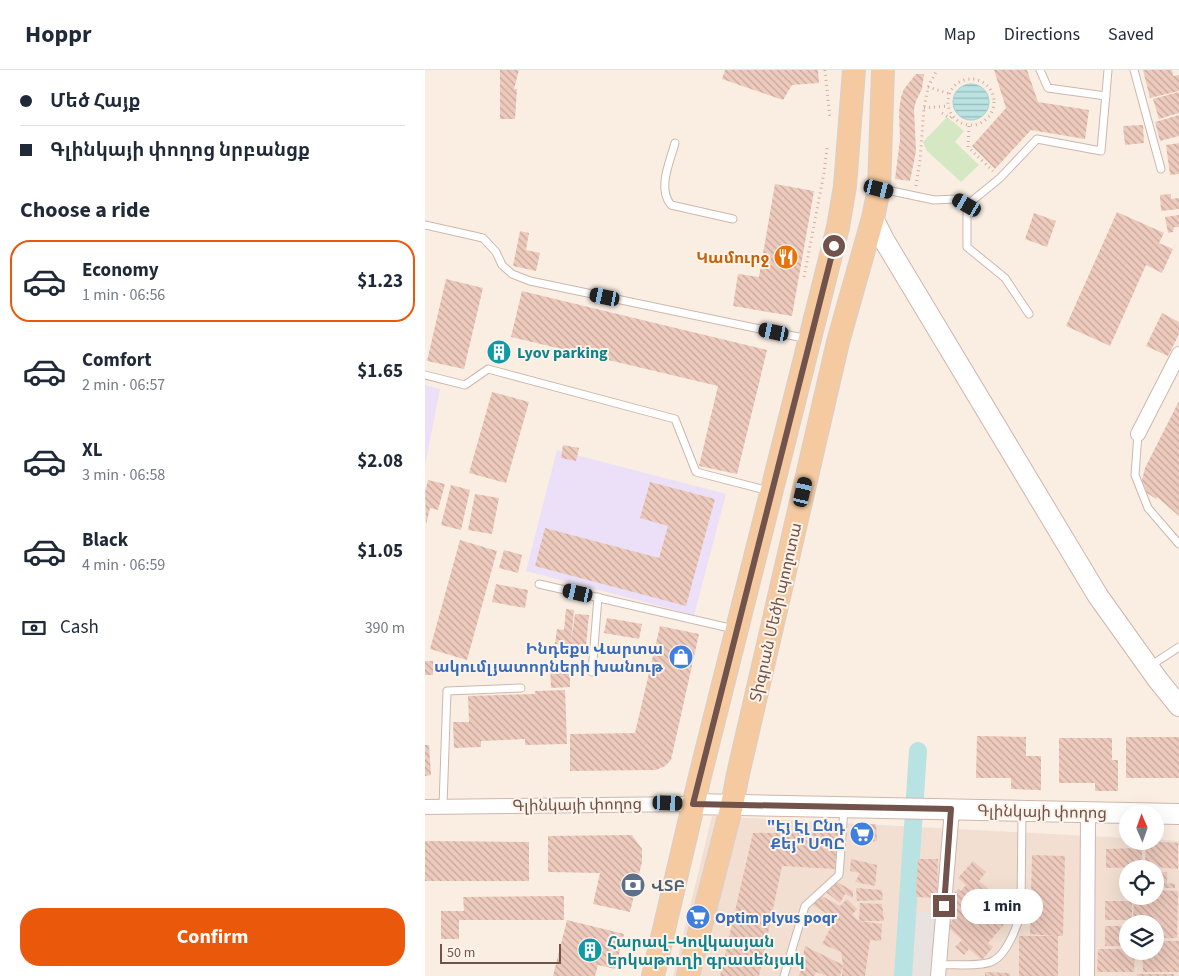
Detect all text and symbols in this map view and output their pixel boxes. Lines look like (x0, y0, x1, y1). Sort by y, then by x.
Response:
text: Hoppr (25, 17, 92, 52)
text: Map (944, 22, 976, 47)
text: Directions (1004, 22, 1080, 47)
text: Saved (1108, 22, 1154, 47)
text: Մեծ Հայք (50, 88, 141, 115)
text: Գլինկայի փողոց նրբանցք (50, 137, 310, 164)
car (862, 178, 895, 200)
car (950, 191, 983, 219)
text: Choose a ride (20, 194, 150, 226)
route start (823, 235, 845, 257)
restaurant icon: Կամուրջ (773, 244, 799, 270)
place label: Կամուրջ (696, 247, 769, 269)
text: Economy (82, 257, 159, 284)
icon: car (22, 259, 67, 304)
text: $1.23 (357, 268, 403, 295)
text: 1 min · 06:56 (82, 284, 165, 306)
car (588, 287, 621, 307)
car (757, 322, 790, 342)
building icon: Lyov parking (486, 339, 512, 365)
place label: Lyov parking (517, 342, 608, 364)
text: Comfort (82, 347, 152, 374)
icon: car (22, 349, 67, 394)
text: $1.65 (357, 358, 403, 385)
text: 2 min · 06:57 (82, 374, 165, 396)
text: XL (82, 437, 103, 464)
icon: car (22, 439, 67, 484)
text: $2.08 (357, 448, 403, 475)
text: 3 min · 06:58 (82, 464, 165, 486)
car (792, 476, 813, 508)
street label: Տիգրան Մեծի պողոտա (745, 521, 807, 704)
text: Black (82, 527, 128, 554)
icon: car (22, 529, 67, 574)
text: $1.05 (357, 538, 403, 565)
text: 4 min · 06:59 (82, 554, 165, 576)
car (561, 582, 594, 604)
icon: cash (20, 614, 48, 642)
text: Cash (60, 614, 99, 641)
text: 390 m (365, 617, 405, 639)
place label: Ինդեքս Վարտա ակումլյատորների խանութ (434, 638, 664, 678)
shop icon: Ինդեքս Վարտա ակումլյատորների խանութ (668, 644, 694, 670)
street label: Գլինկայի փողոց (512, 793, 642, 817)
car (652, 795, 683, 811)
street label: Գլինկայի փողոց (977, 800, 1107, 824)
north arrow (1119, 805, 1164, 850)
map controls (1119, 805, 1164, 960)
place label: "Էյ Էլ Ընդ Քեյ" ՍՊԸ (767, 815, 845, 855)
supermarket icon: "Էյ Էլ Ընդ Քեյ" ՍՊԸ (849, 821, 875, 847)
button: locate (1119, 860, 1164, 905)
bank icon: ՎՏԲ (620, 872, 646, 898)
place label: ՎՏԲ (651, 875, 685, 897)
callout: 1 min (961, 888, 1044, 924)
route end (933, 895, 955, 917)
text: 1 min (983, 895, 1021, 917)
supermarket icon: Optim plyus poqr (685, 904, 711, 930)
place label: Optim plyus poqr (715, 907, 838, 929)
button: Confirm (20, 908, 405, 966)
button: layers (1119, 915, 1164, 960)
place label: Հարավ–Կովկասյան երկաթուղի գրասենյակ (607, 931, 805, 971)
building icon: Հարավ–Կովկասյան երկաթուղի գրասենյակ (577, 937, 603, 963)
scale bar (440, 941, 561, 964)
text: 50 m (447, 943, 475, 963)

